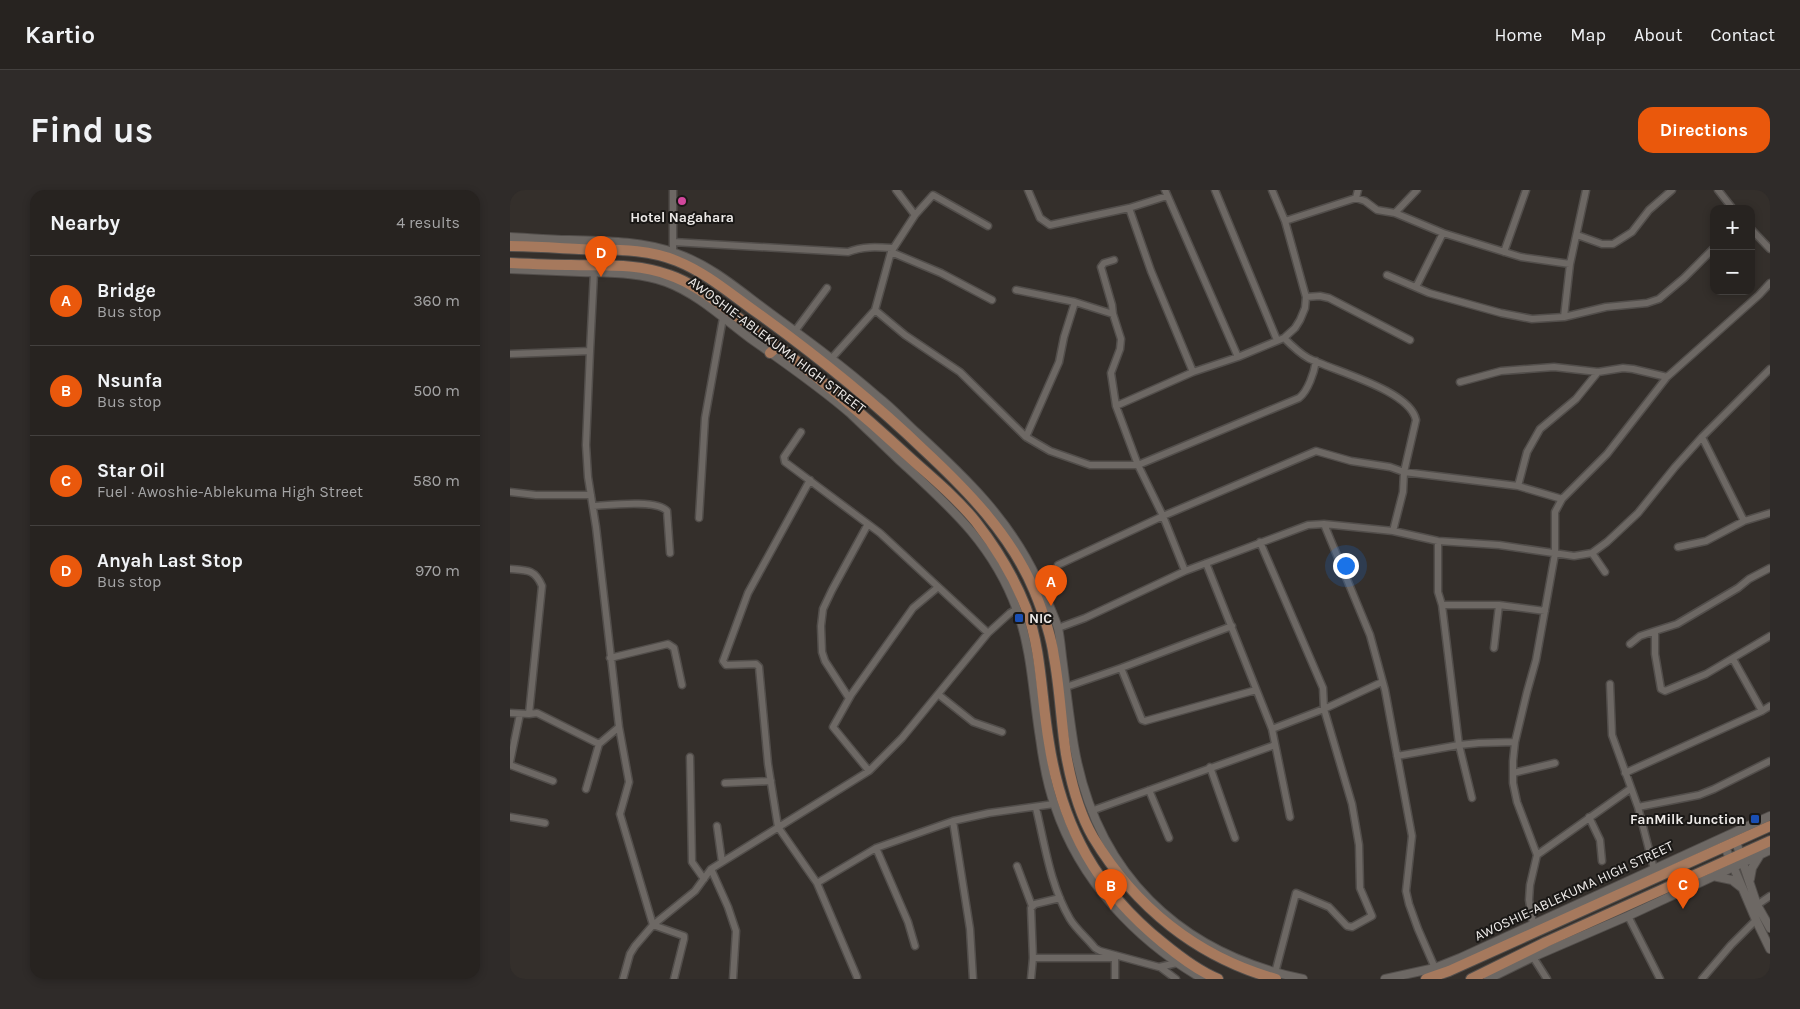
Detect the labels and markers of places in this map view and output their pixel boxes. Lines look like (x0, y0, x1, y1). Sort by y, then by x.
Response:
marker: Hotel Nagahara (676, 195, 688, 207)
place label: Hotel Nagahara (630, 209, 734, 226)
pin: D (585, 236, 617, 277)
pin: A (1035, 565, 1067, 606)
place label: NIC (1029, 610, 1052, 627)
marker: NIC (1013, 612, 1025, 624)
place label: FanMilk Junction (1630, 811, 1745, 828)
marker: FanMilk Junction (1749, 813, 1761, 825)
pin: C (1667, 868, 1699, 909)
pin: B (1095, 869, 1127, 910)

